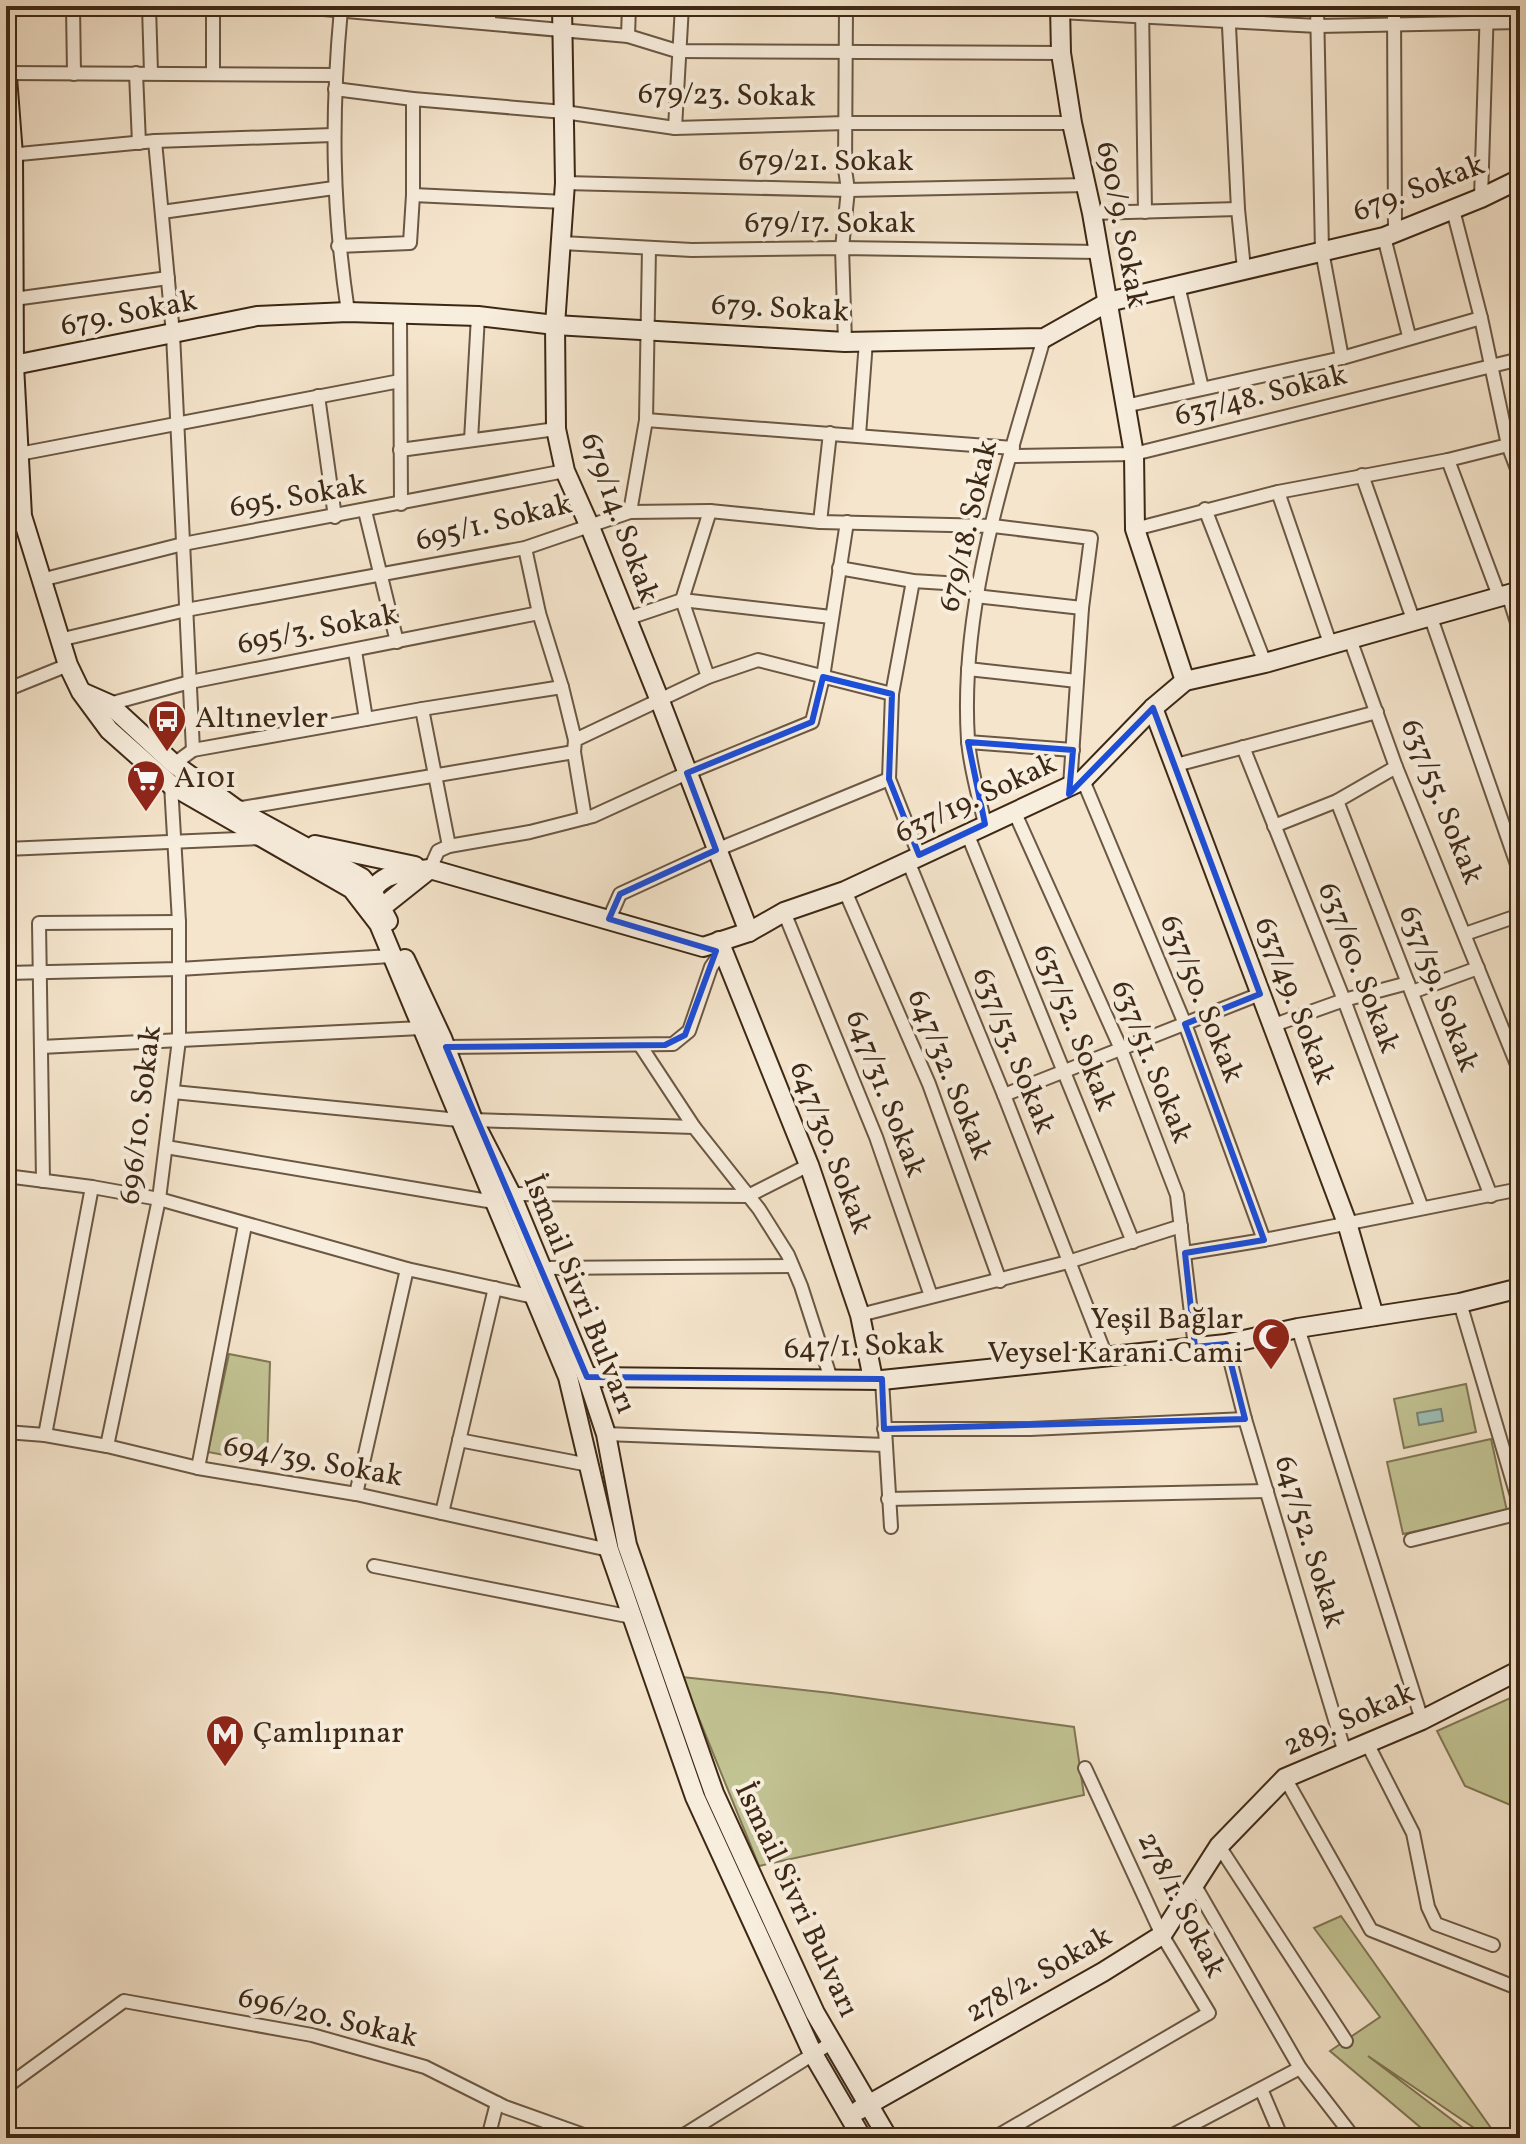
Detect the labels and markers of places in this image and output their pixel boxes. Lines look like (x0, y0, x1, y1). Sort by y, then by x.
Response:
bus stop icon: Altınevler (146, 698, 188, 753)
place label: Altınevler (195, 698, 328, 740)
supermarket icon: A101 (125, 758, 167, 813)
place label: A101 (174, 758, 236, 800)
place label: Yeşil Bağlar Veysel Karani Cami (987, 1299, 1243, 1375)
mosque icon: Yeşil Bağlar Veysel Karani Cami (1250, 1316, 1292, 1371)
metro station icon: Çamlıpınar (204, 1713, 246, 1768)
place label: Çamlıpınar (253, 1713, 404, 1755)

